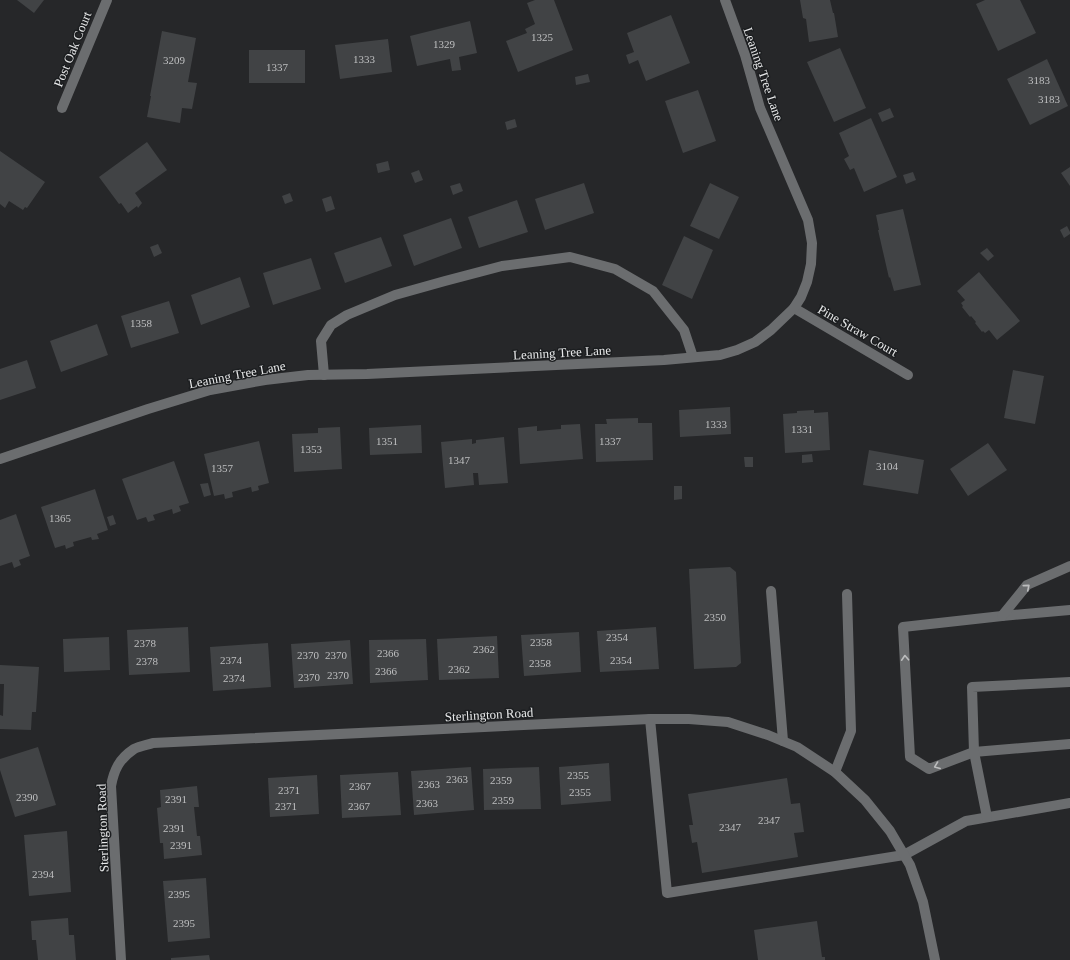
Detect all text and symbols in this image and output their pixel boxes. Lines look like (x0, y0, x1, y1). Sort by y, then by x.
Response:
street label: Post Oak Court (50, 9, 95, 89)
street label: Leaning Tree Lane (740, 25, 787, 123)
house number: 1325 (531, 31, 554, 43)
house number: 1329 (433, 38, 456, 50)
house number: 1333 (353, 53, 376, 65)
house number: 3209 (163, 54, 186, 66)
house number: 1337 (266, 61, 289, 73)
house number: 3183 (1028, 74, 1051, 86)
house number: 3183 (1038, 93, 1061, 105)
street label: Pine Straw Court (815, 302, 901, 360)
house number: 1358 (130, 317, 153, 329)
street label: Leaning Tree Lane (513, 342, 612, 363)
street label: Leaning Tree Lane (187, 358, 287, 391)
house number: 1333 (705, 418, 728, 430)
house number: 1331 (791, 423, 813, 435)
house number: 1351 (376, 435, 398, 447)
house number: 1337 (599, 435, 622, 447)
house number: 1353 (300, 443, 323, 455)
house number: 1347 (448, 454, 471, 466)
house number: 3104 (876, 460, 899, 472)
house number: 1357 (211, 462, 234, 474)
house number: 1365 (49, 512, 72, 524)
one-way arrow (1023, 584, 1030, 591)
house number: 2350 (704, 611, 727, 623)
house number: 2354 (606, 631, 629, 643)
house number: 2358 (530, 636, 553, 648)
house number: 2378 (134, 637, 157, 649)
house number: 2362 (473, 643, 495, 655)
house number: 2366 (377, 647, 400, 659)
house number: 2370 (297, 649, 320, 661)
house number: 2370 (325, 649, 348, 661)
house number: 2374 (220, 654, 243, 666)
house number: 2354 (610, 654, 633, 666)
house number: 2378 (136, 655, 159, 667)
one-way arrow (900, 655, 909, 661)
house number: 2358 (529, 657, 552, 669)
house number: 2362 (448, 663, 470, 675)
house number: 2366 (375, 665, 398, 677)
house number: 2370 (327, 669, 350, 681)
house number: 2370 (298, 671, 321, 683)
house number: 2374 (223, 672, 246, 684)
street label: Sterlington Road (444, 705, 534, 724)
one-way arrow (934, 762, 941, 770)
house number: 2355 (567, 769, 590, 781)
house number: 2363 (446, 773, 469, 785)
house number: 2359 (490, 774, 513, 786)
house number: 2363 (418, 778, 441, 790)
house number: 2367 (349, 780, 372, 792)
street label: Sterlington Road (93, 783, 112, 872)
house number: 2371 (278, 784, 300, 796)
house number: 2355 (569, 786, 592, 798)
house number: 2390 (16, 791, 39, 803)
house number: 2391 (165, 793, 187, 805)
house number: 2359 (492, 794, 515, 806)
house number: 2363 (416, 797, 439, 809)
house number: 2371 (275, 800, 297, 812)
house number: 2367 (348, 800, 371, 812)
house number: 2347 (758, 814, 781, 826)
house number: 2347 (719, 821, 742, 833)
house number: 2391 (163, 822, 185, 834)
house number: 2391 (170, 839, 192, 851)
house number: 2394 (32, 868, 55, 880)
house number: 2395 (168, 888, 191, 900)
house number: 2395 (173, 917, 196, 929)

